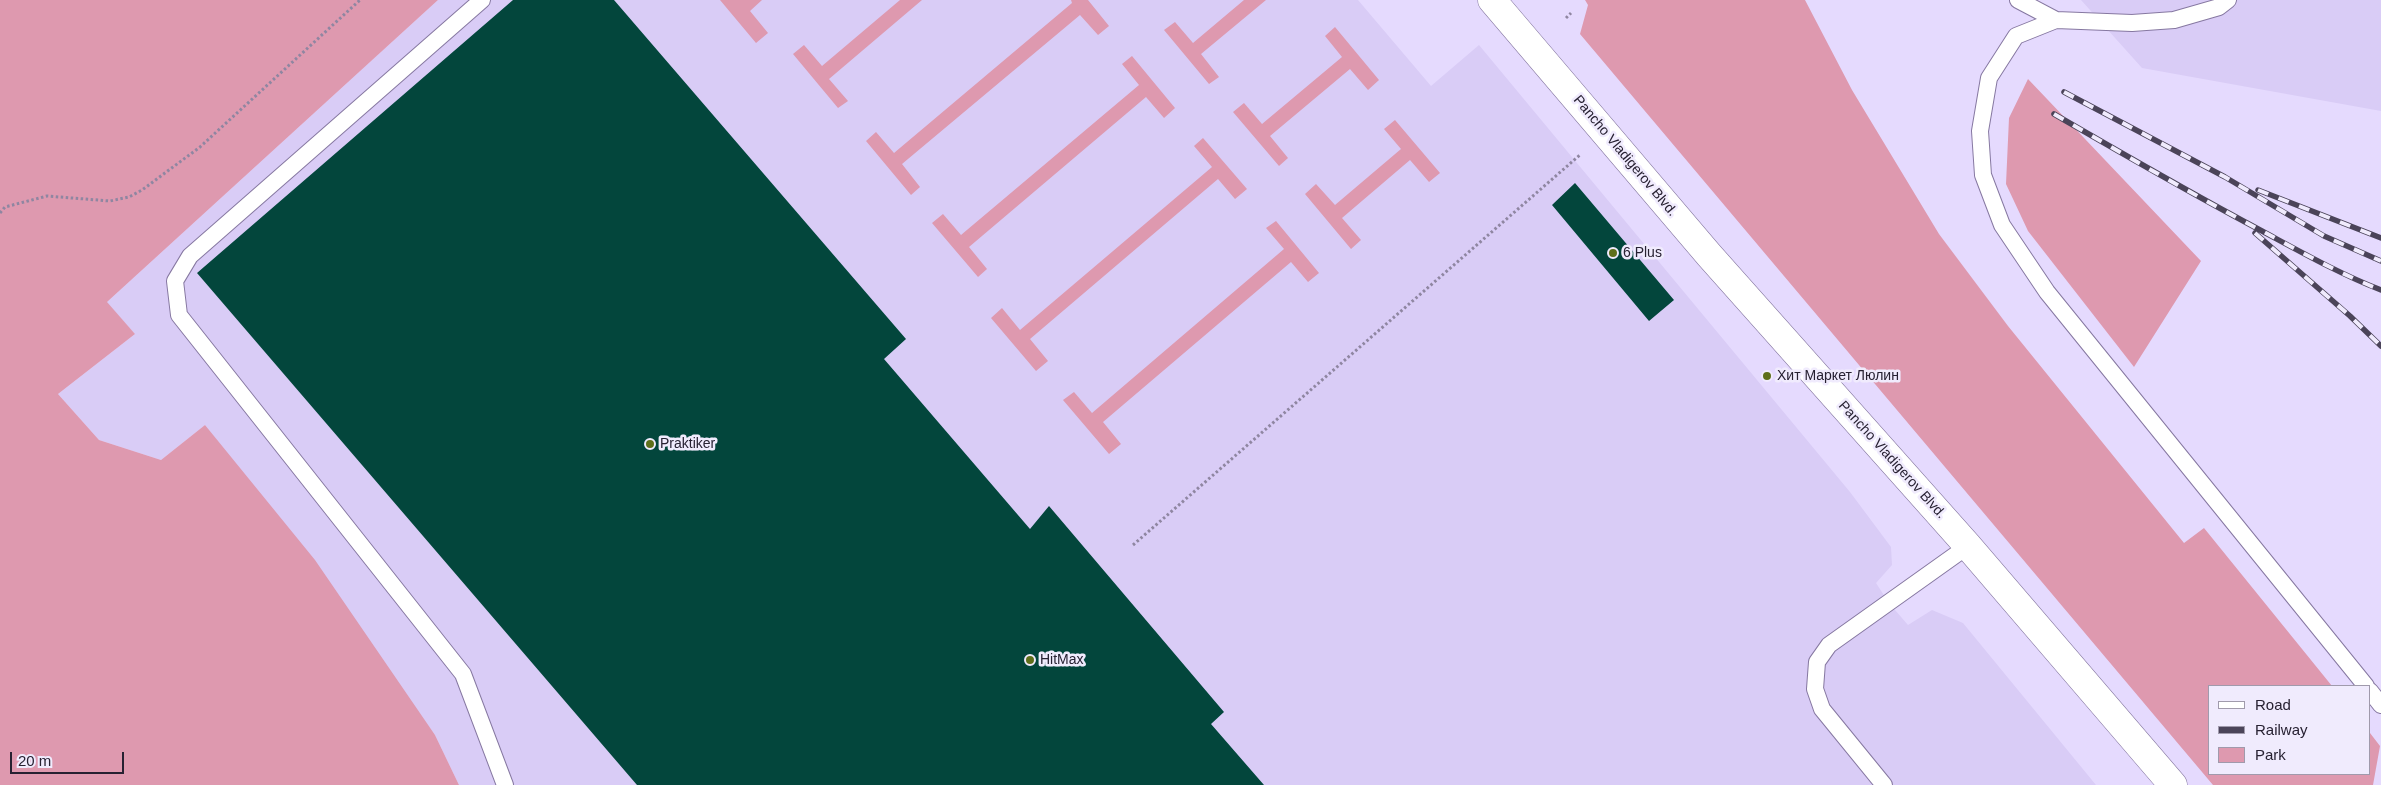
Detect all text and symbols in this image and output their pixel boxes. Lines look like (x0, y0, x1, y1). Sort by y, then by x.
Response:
street label: Pancho Vladigerov Blvd. (1570, 92, 1680, 220)
place label: 6 Plus (1623, 245, 1662, 261)
marker: 6 Plus (1607, 247, 1619, 259)
place label: Хит Маркет Люлин (1777, 368, 1899, 384)
marker: Хит Маркет Люлин (1761, 370, 1773, 382)
street label: Pancho Vladigerov Blvd. (1835, 398, 1949, 522)
place label: Praktiker (660, 436, 715, 452)
marker: Praktiker (644, 438, 656, 450)
place label: HitMax (1040, 652, 1084, 668)
marker: HitMax (1024, 654, 1036, 666)
legend (2208, 685, 2371, 775)
text: Road (2255, 696, 2291, 713)
text: Railway (2255, 721, 2308, 738)
scale bar (12, 742, 126, 774)
text: Park (2255, 746, 2286, 763)
text: 20 m (18, 752, 51, 769)

